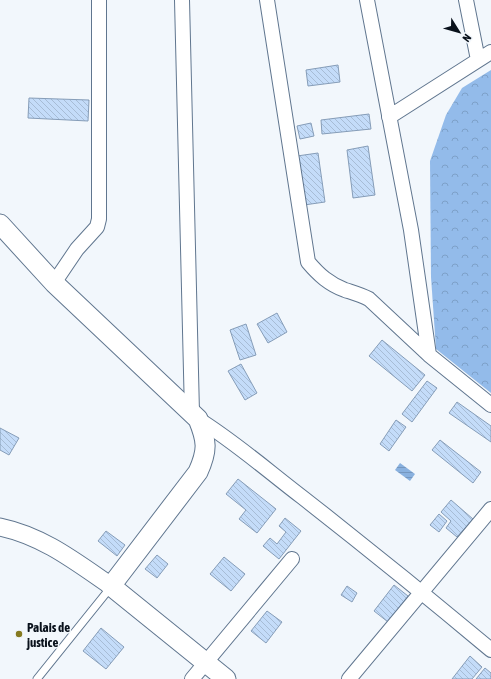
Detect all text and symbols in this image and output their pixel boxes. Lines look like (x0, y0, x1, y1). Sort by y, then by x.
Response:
north arrow (439, 12, 479, 52)
text: N (460, 32, 474, 44)
place label: Palais de justice (26, 620, 70, 650)
marker: Palais de justice (14, 629, 24, 639)

